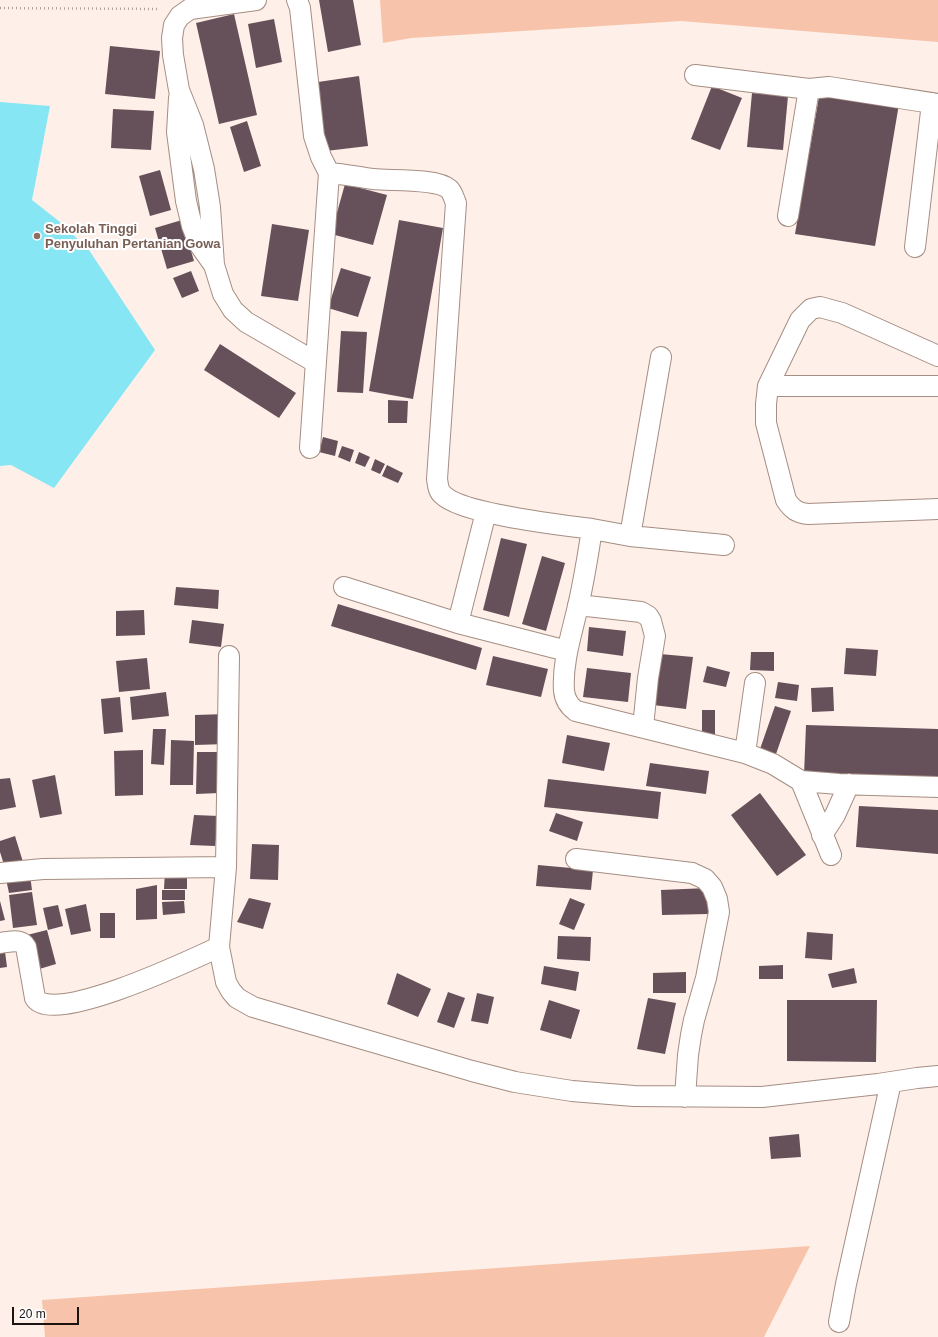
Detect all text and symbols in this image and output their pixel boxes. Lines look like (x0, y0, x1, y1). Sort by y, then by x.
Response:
place label: Sekolah Tinggi Penyuluhan Pertanian Gowa (45, 221, 221, 252)
marker: Sekolah Tinggi Penyuluhan Pertanian Gowa (32, 231, 42, 241)
scale bar (14, 1299, 81, 1325)
text: 20 m (19, 1307, 46, 1321)

